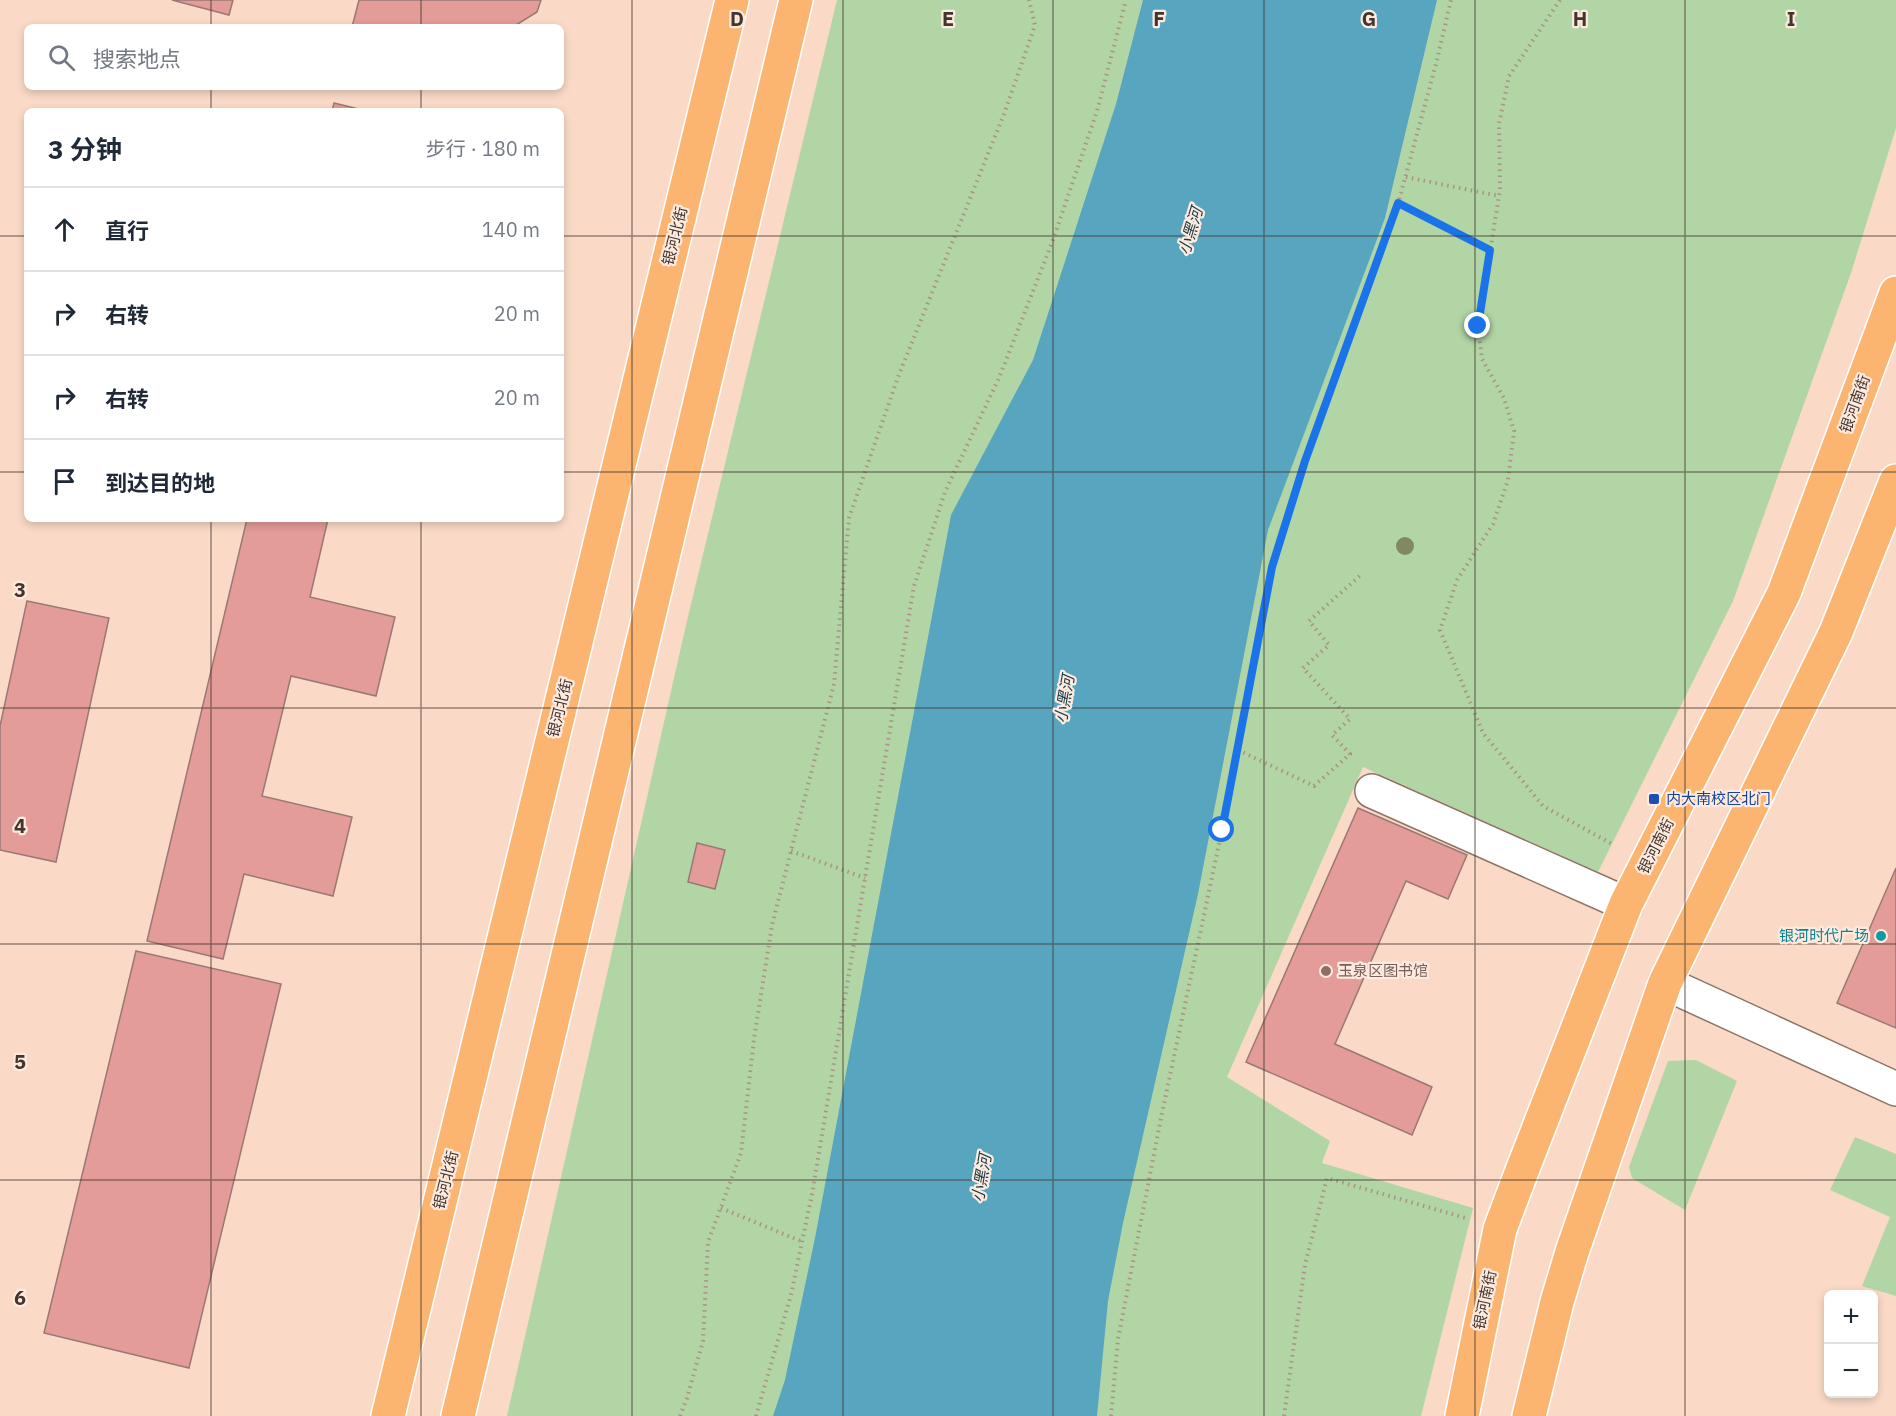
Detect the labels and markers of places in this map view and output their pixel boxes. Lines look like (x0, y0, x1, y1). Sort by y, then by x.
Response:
place label: 内大南校区北门 (1666, 789, 1771, 808)
marker: 内大南校区北门 (1647, 792, 1661, 806)
place label: 银河时代广场 (1779, 926, 1869, 945)
marker: 银河时代广场 (1874, 929, 1888, 943)
place label: 玉泉区图书馆 (1338, 961, 1428, 980)
marker: 玉泉区图书馆 (1319, 964, 1333, 978)

